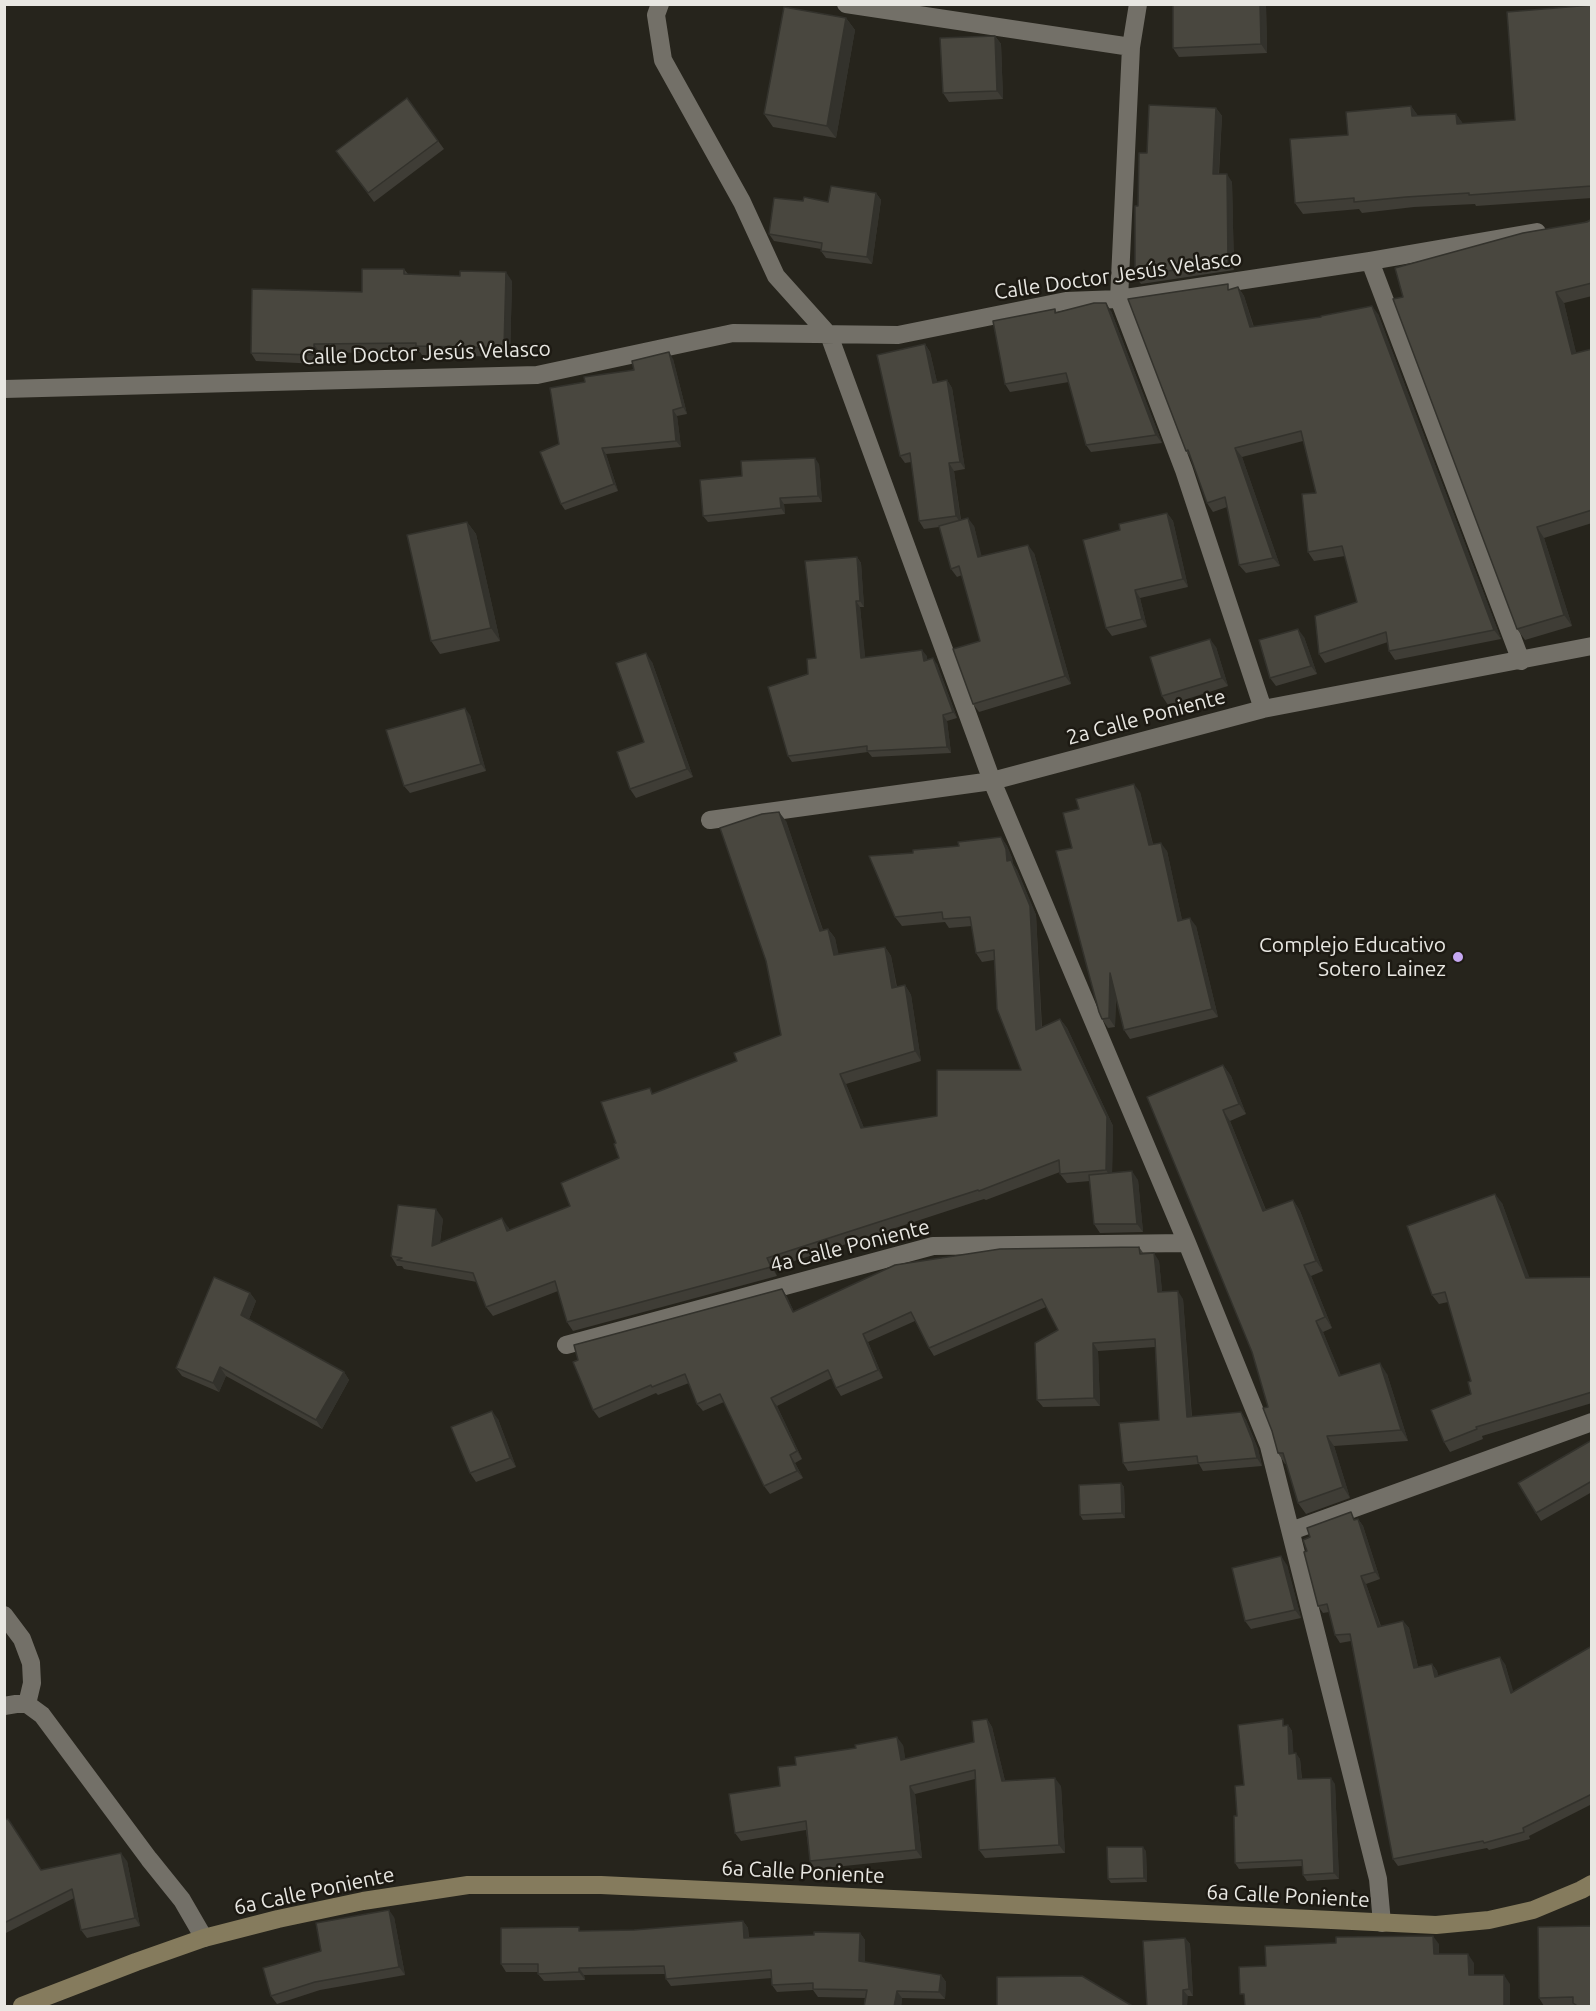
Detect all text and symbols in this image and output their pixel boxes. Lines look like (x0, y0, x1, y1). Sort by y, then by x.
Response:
street label: Calle Doctor Jesús Velasco (993, 245, 1243, 305)
street label: Calle Doctor Jesús Velasco (301, 336, 551, 370)
street label: 2a Calle Poniente (1064, 684, 1228, 750)
place label: Complejo Educativo Sotero Lainez (1259, 932, 1446, 982)
marker: Complejo Educativo Sotero Lainez (1451, 950, 1465, 964)
street label: 4a Calle Poniente (768, 1214, 932, 1278)
street label: 6a Calle Poniente (721, 1855, 885, 1889)
street label: 6a Calle Poniente (231, 1862, 397, 1920)
street label: 6a Calle Poniente (1206, 1879, 1370, 1913)

